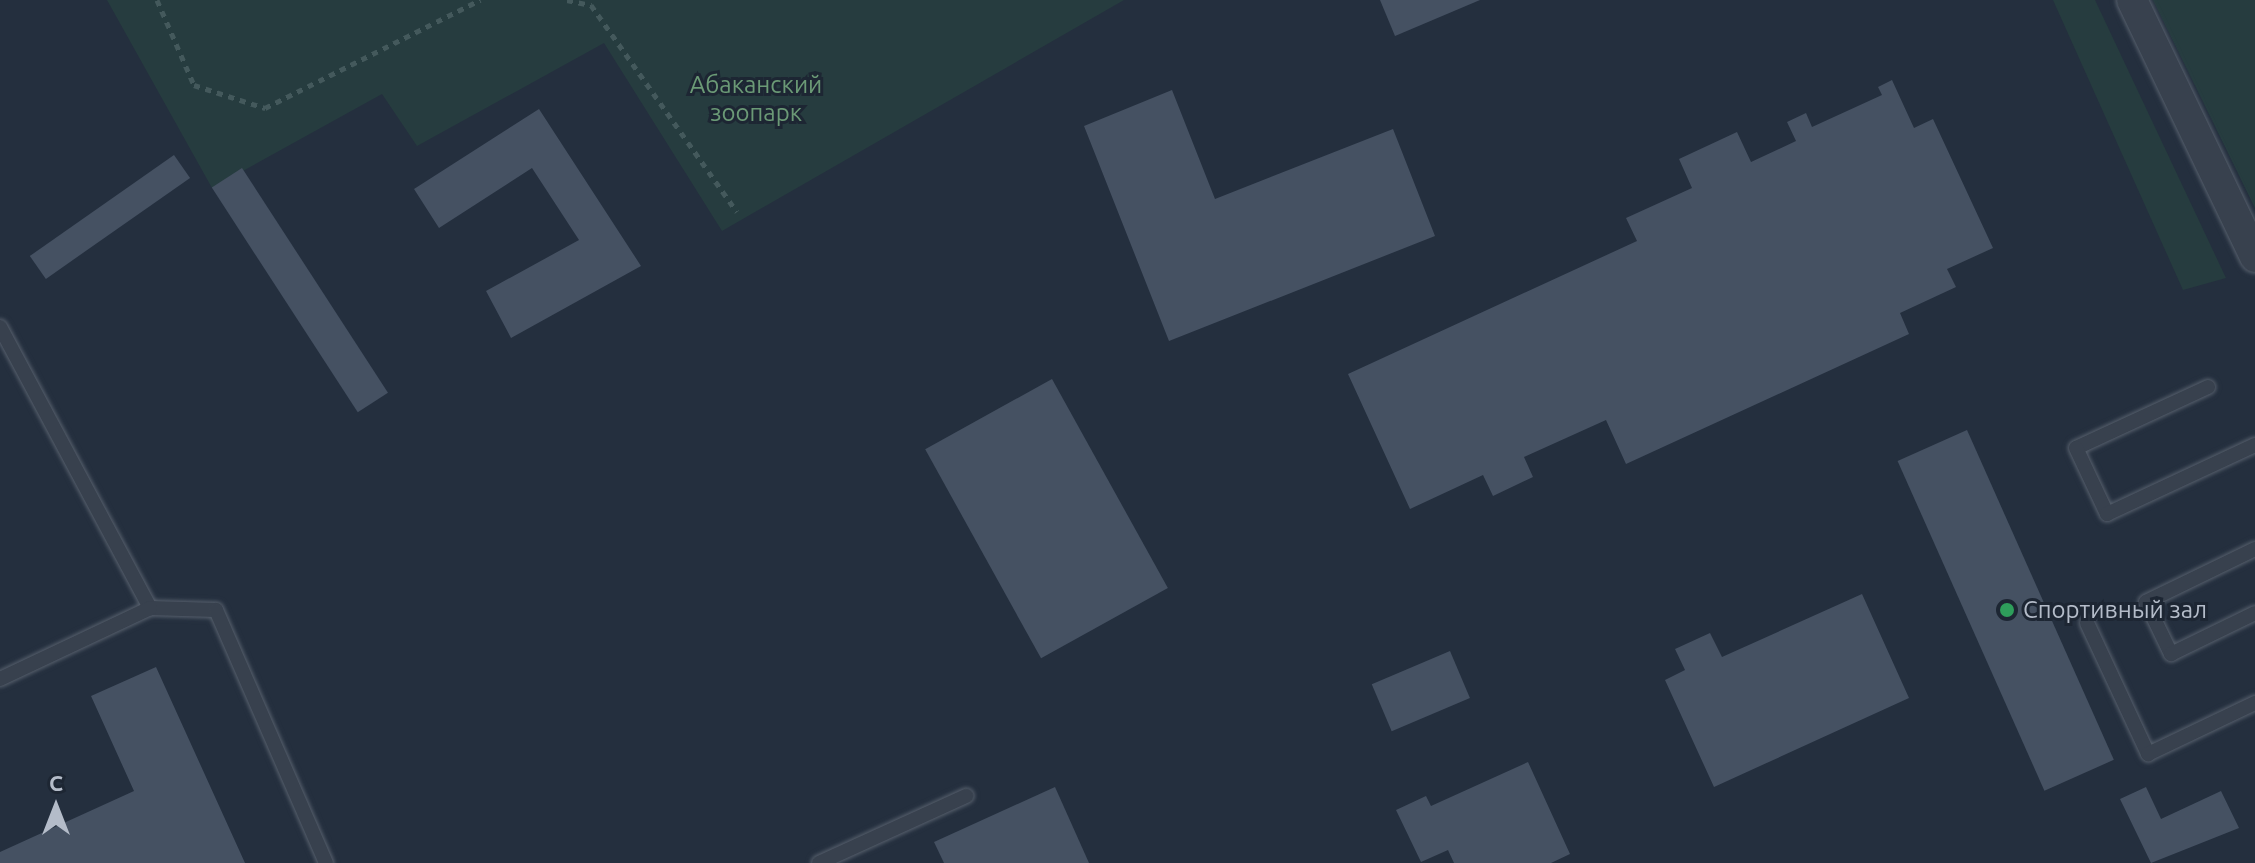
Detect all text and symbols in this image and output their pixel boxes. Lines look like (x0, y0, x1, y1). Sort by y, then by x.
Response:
park label: Абаканский зоопарк (690, 71, 822, 127)
place label: Спортивный зал (2023, 596, 2207, 624)
marker: Спортивный зал (1998, 601, 2016, 619)
north arrow (16, 767, 96, 847)
text: С (49, 770, 63, 795)

